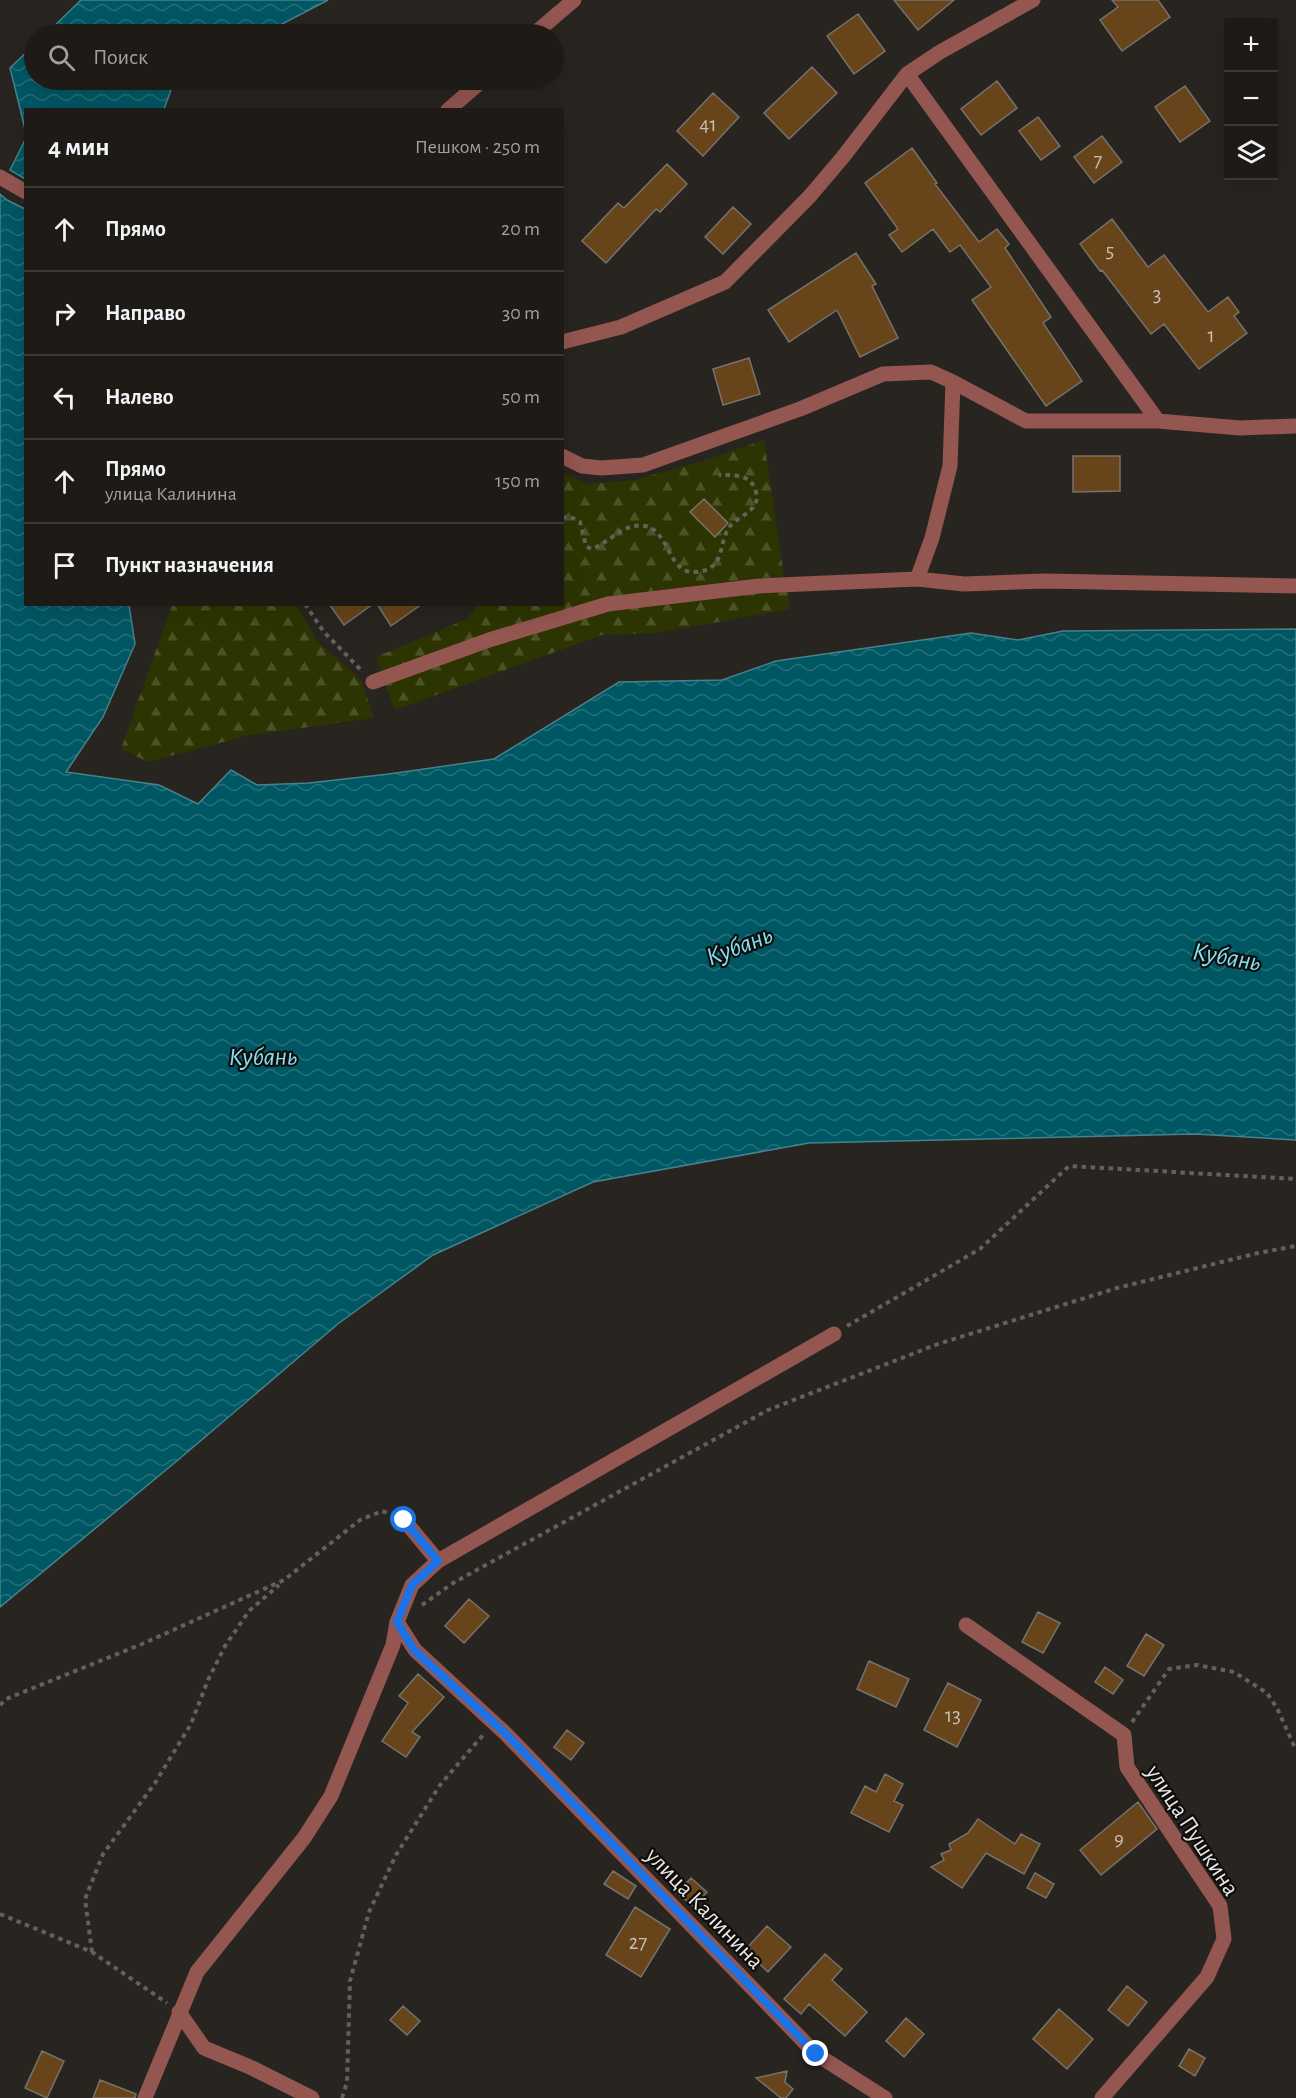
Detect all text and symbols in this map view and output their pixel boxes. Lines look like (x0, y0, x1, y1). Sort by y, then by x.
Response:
map controls (1224, 18, 1278, 180)
button: + (1224, 18, 1278, 72)
search box (24, 24, 564, 90)
icon: search (45, 41, 78, 74)
text: Поиск (93, 46, 148, 68)
button: − (1224, 72, 1278, 126)
house number: 41 (699, 114, 717, 135)
button: layers (1224, 126, 1278, 180)
text: 4 мин (48, 134, 110, 160)
text: Пешком · 250 m (415, 137, 540, 157)
house number: 7 (1094, 150, 1103, 171)
icon: ahead (48, 213, 81, 246)
text: Прямо (105, 218, 166, 240)
text: 20 m (501, 219, 540, 239)
house number: 5 (1106, 240, 1114, 261)
house number: 3 (1153, 284, 1161, 305)
icon: right (48, 297, 81, 330)
text: Направо (105, 302, 186, 324)
text: 30 m (502, 303, 540, 323)
house number: 1 (1207, 325, 1215, 346)
icon: left (48, 381, 81, 414)
text: Налево (105, 386, 174, 408)
text: 50 m (502, 387, 540, 407)
text: Прямо (105, 458, 166, 480)
icon: ahead (48, 465, 81, 498)
text: 150 m (495, 471, 540, 491)
text: улица Калинина (105, 484, 237, 504)
icon: arrive (48, 549, 81, 582)
text: Пункт назначения (105, 554, 274, 576)
water label: Кубань (703, 921, 776, 970)
water label: Кубань (1191, 938, 1263, 976)
water label: Кубань (229, 1044, 297, 1070)
route start (390, 1506, 416, 1532)
house number: 13 (945, 1705, 961, 1726)
street label: улица Пушкина (1141, 1760, 1243, 1900)
house number: 9 (1114, 1828, 1124, 1849)
street label: улица Калинина (640, 1843, 768, 1974)
house number: 27 (629, 1932, 647, 1953)
route end (802, 2040, 828, 2066)

